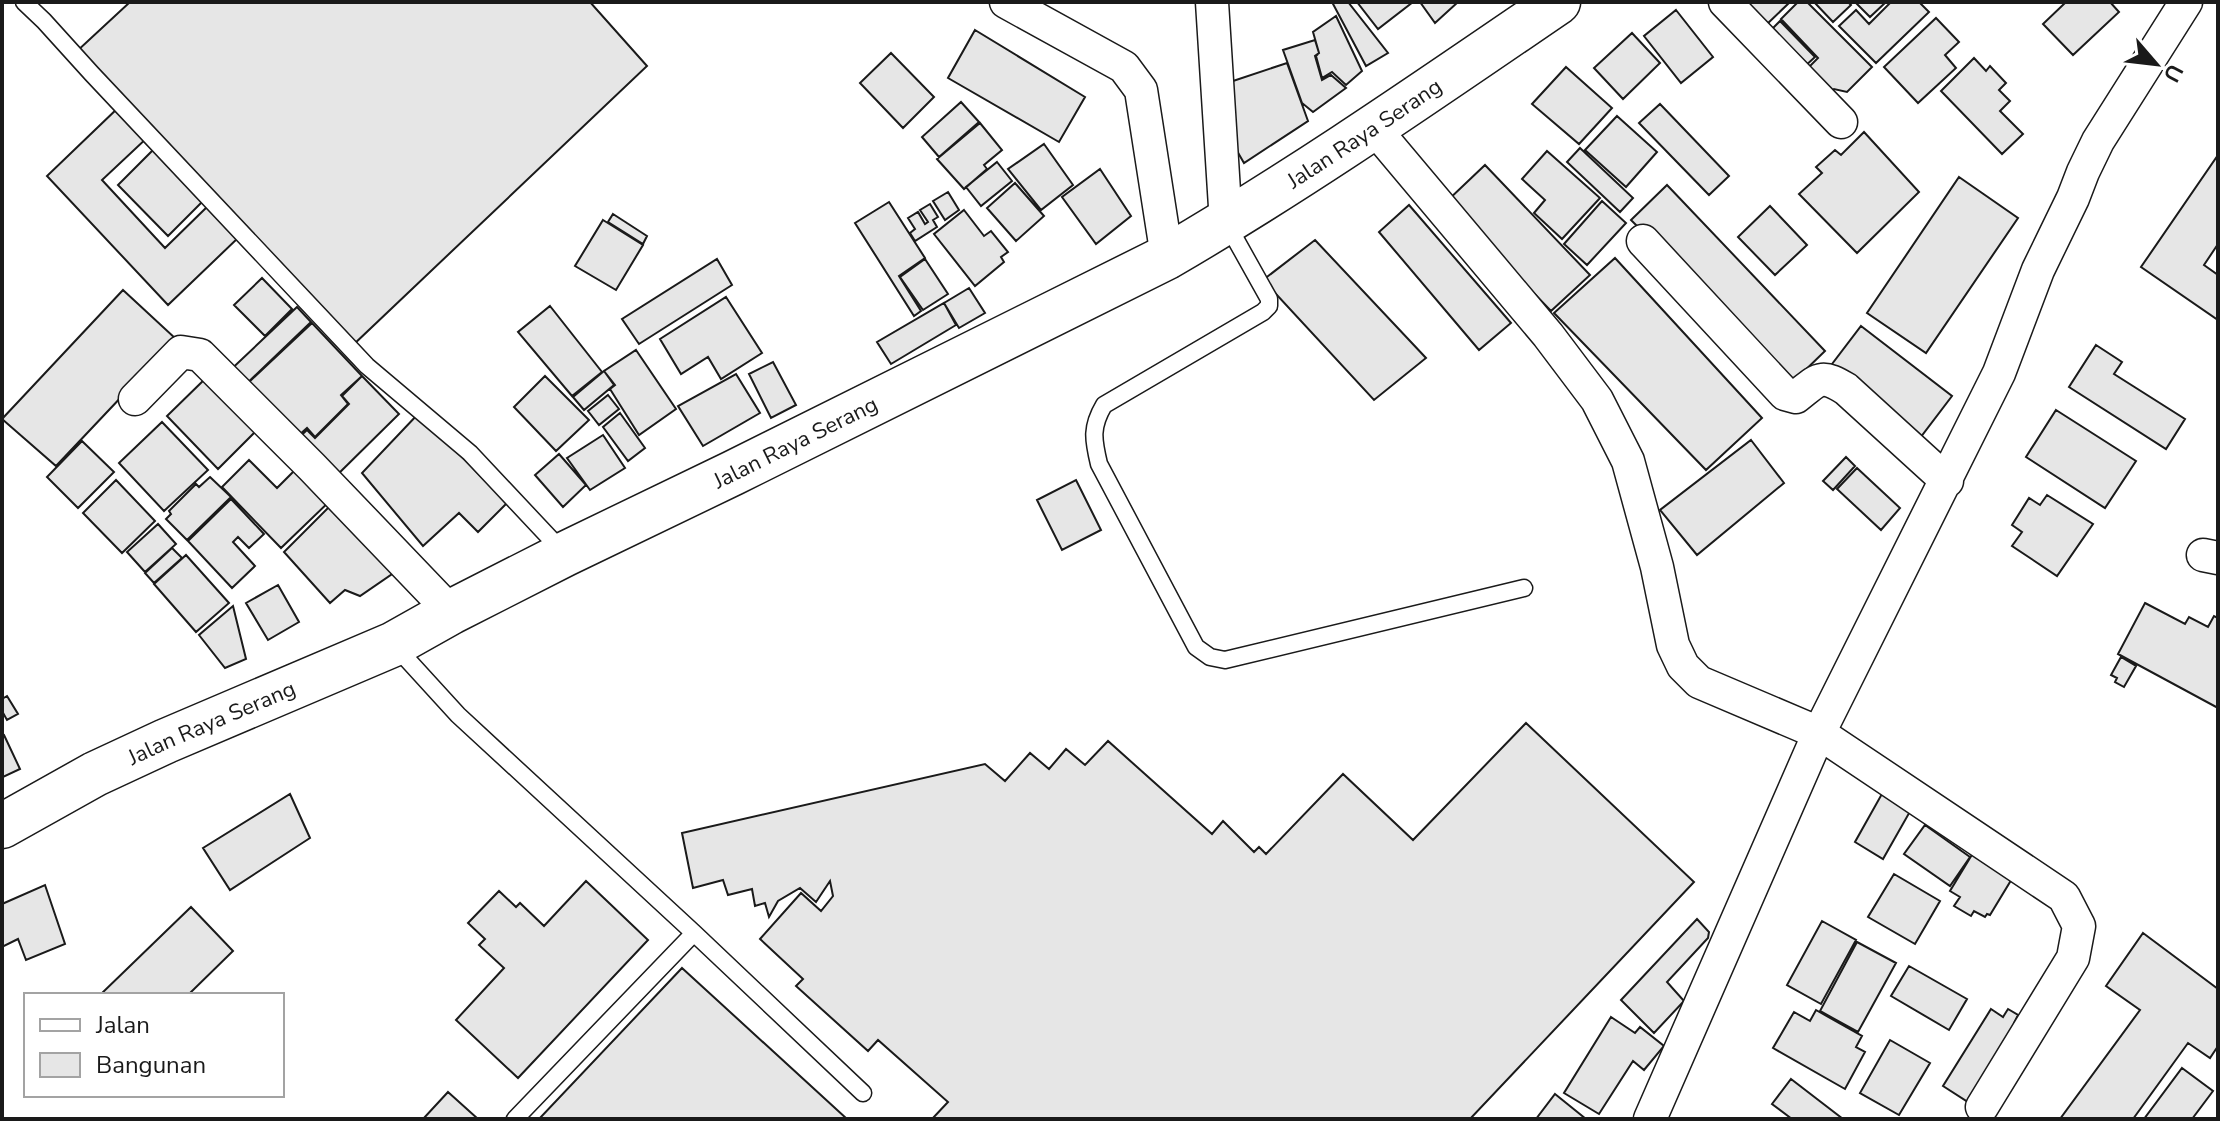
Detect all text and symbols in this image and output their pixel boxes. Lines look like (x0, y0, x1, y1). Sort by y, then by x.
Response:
north arrow (2116, 24, 2196, 104)
text: U (2156, 59, 2190, 87)
street label: Jalan Raya Serang (1280, 72, 1448, 196)
street label: Jalan Raya Serang (708, 389, 883, 497)
street label: Jalan Raya Serang (122, 674, 300, 773)
legend (24, 993, 284, 1097)
text: Jalan (95, 1009, 150, 1041)
text: Bangunan (96, 1049, 206, 1081)

